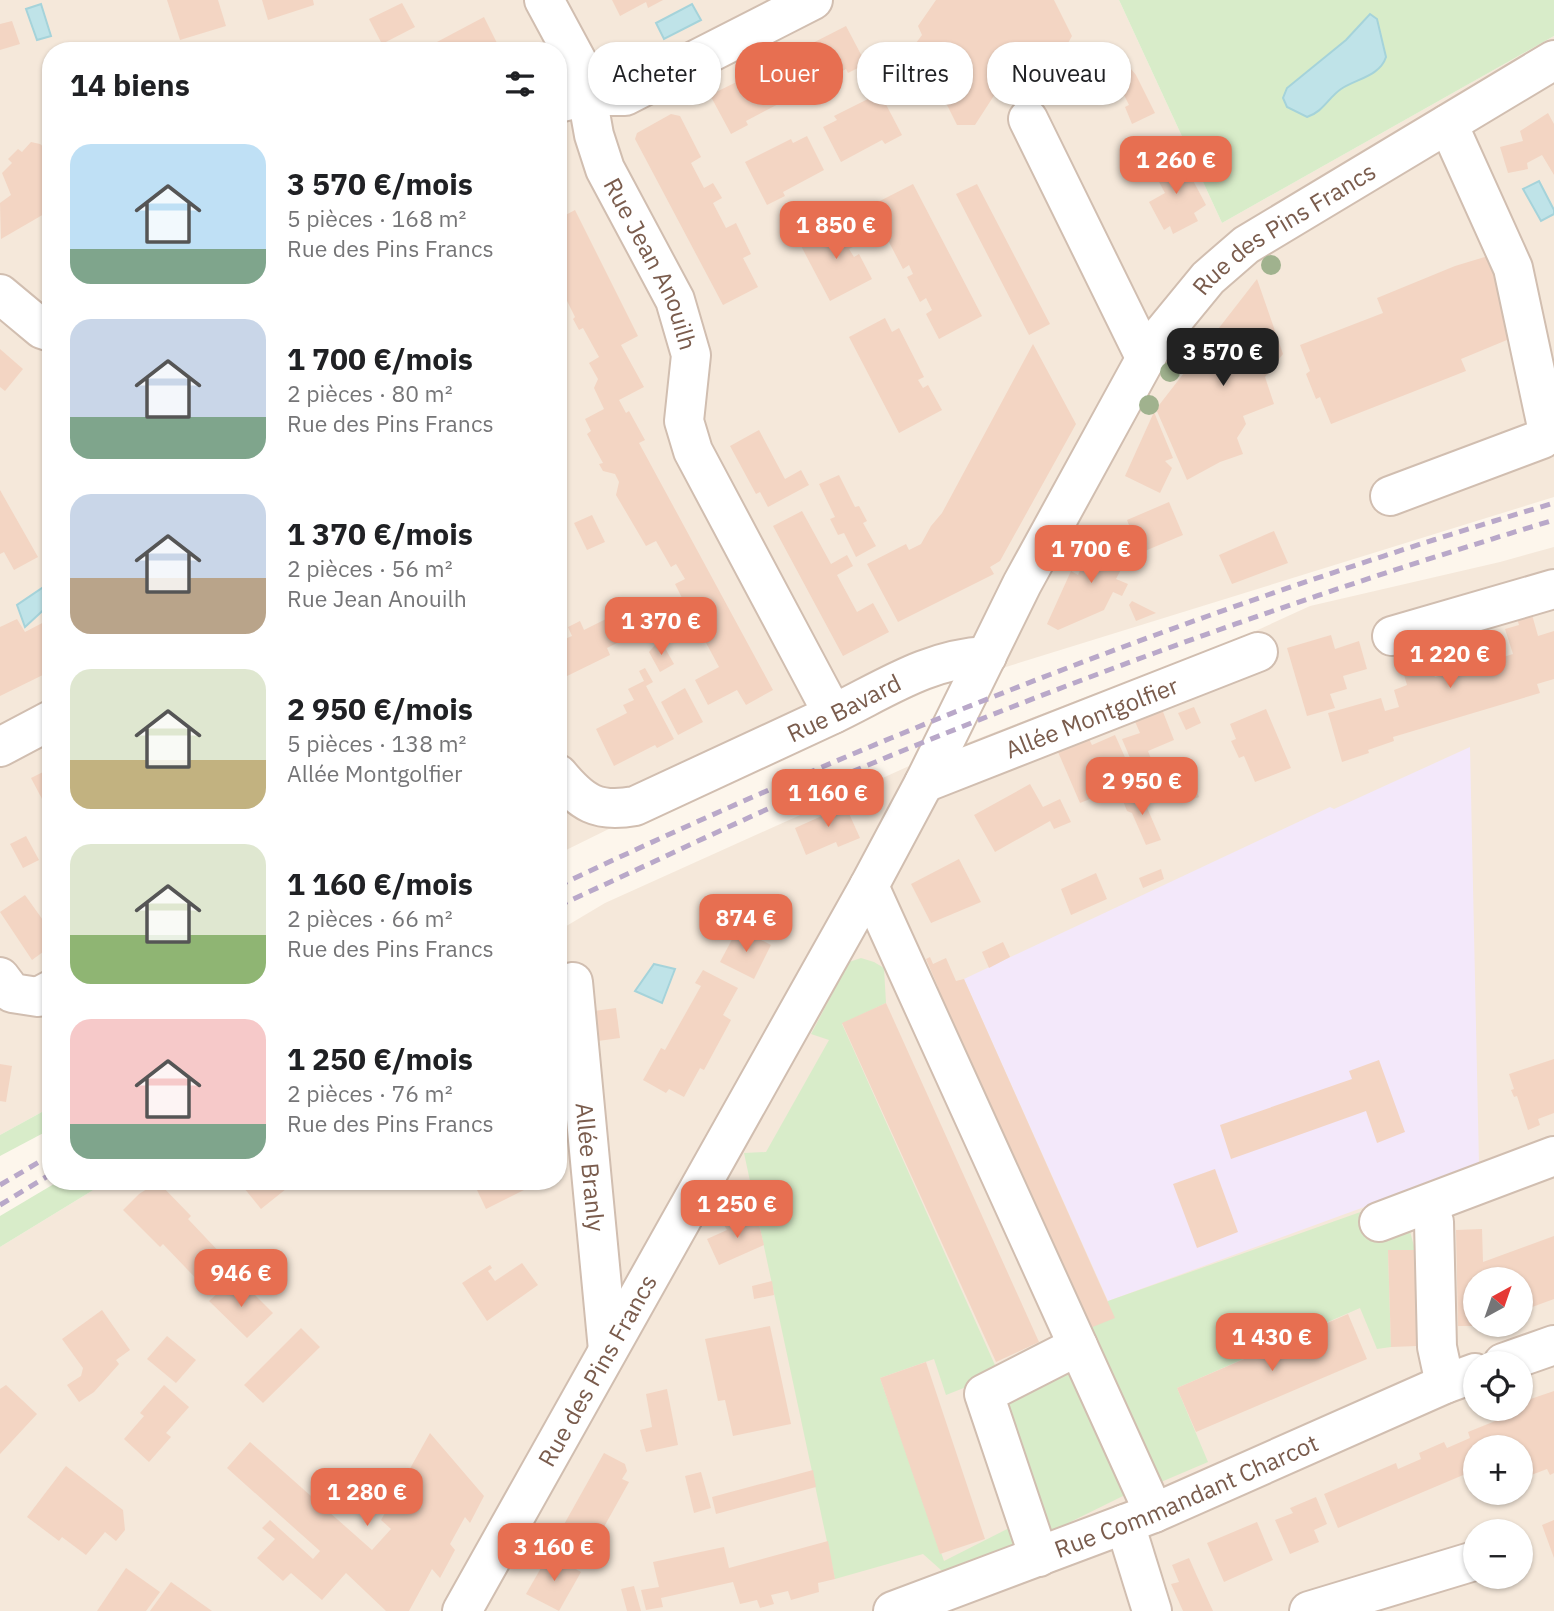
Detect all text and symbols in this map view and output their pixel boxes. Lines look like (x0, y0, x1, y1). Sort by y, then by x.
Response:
chip: Acheter (588, 42, 721, 105)
chip: Louer (735, 42, 843, 105)
chip: Filtres (857, 42, 973, 105)
chip: Nouveau (987, 42, 1131, 105)
text: 14 biens (70, 65, 190, 104)
icon: filters (501, 65, 539, 103)
pin: 1 260 € (1111, 136, 1241, 196)
text: 1 260 € (1136, 144, 1216, 174)
street label: Rue des Pins Francs (1185, 155, 1381, 301)
text: 3 570 €/mois (287, 164, 473, 203)
icon: home (126, 172, 210, 256)
street label: Rue Jean Anouilh (597, 172, 705, 354)
pin: 1 850 € (771, 202, 901, 261)
text: 5 pièces · 168 m² (287, 203, 466, 233)
text: 1 850 € (796, 209, 876, 239)
text: Rue des Pins Francs (287, 233, 494, 263)
pin: 3 570 € (1158, 328, 1288, 388)
text: 3 570 € (1183, 336, 1263, 366)
text: 1 700 €/mois (287, 339, 473, 378)
icon: home (126, 347, 210, 431)
text: 2 pièces · 80 m² (287, 378, 453, 408)
text: Rue des Pins Francs (287, 408, 494, 438)
text: 1 370 €/mois (287, 514, 473, 553)
icon: home (126, 522, 210, 606)
pin: 1 700 € (1026, 526, 1156, 585)
text: 1 700 € (1051, 533, 1131, 563)
text: 2 pièces · 56 m² (287, 553, 453, 583)
text: Rue Jean Anouilh (287, 583, 467, 613)
pin: 1 370 € (596, 598, 726, 657)
text: 1 370 € (621, 605, 701, 635)
pin: 1 220 € (1385, 630, 1515, 690)
text: 1 220 € (1410, 638, 1490, 668)
street label: Rue Bavard (782, 666, 906, 749)
street label: Allée Montgolfier (1000, 669, 1183, 766)
text: 2 950 €/mois (287, 689, 473, 728)
icon: home (126, 697, 210, 781)
text: 5 pièces · 138 m² (287, 728, 466, 758)
text: Allée Montgolfier (287, 758, 463, 788)
pin: 2 950 € (1077, 758, 1207, 817)
text: 2 950 € (1102, 765, 1182, 795)
pin: 1 160 € (763, 770, 893, 829)
text: 1 160 € (788, 777, 868, 807)
text: 1 160 €/mois (287, 864, 473, 903)
icon: home (126, 872, 210, 956)
pin: 874 € (697, 894, 795, 954)
text: 874 € (715, 902, 777, 932)
text: 2 pièces · 66 m² (287, 903, 453, 933)
text: Rue des Pins Francs (287, 933, 494, 963)
text: 1 250 €/mois (287, 1039, 473, 1078)
icon: home (126, 1047, 210, 1131)
text: 2 pièces · 76 m² (287, 1078, 453, 1108)
street label: Allée Branly (569, 1101, 613, 1233)
text: Rue des Pins Francs (287, 1108, 494, 1138)
pin: 1 250 € (672, 1180, 802, 1240)
text: 1 250 € (697, 1188, 777, 1218)
pin: 946 € (192, 1250, 290, 1309)
text: 946 € (210, 1257, 272, 1287)
north arrow (1463, 1267, 1533, 1337)
map controls (1463, 1267, 1533, 1589)
street label: Rue des Pins Francs (530, 1268, 664, 1472)
pin: 1 430 € (1207, 1314, 1337, 1373)
text: 1 430 € (1232, 1321, 1312, 1351)
button: locate (1463, 1351, 1533, 1421)
street label: Rue Commandant Charcot (1050, 1426, 1323, 1565)
button: + (1463, 1435, 1533, 1505)
pin: 1 280 € (302, 1468, 432, 1528)
text: 1 280 € (327, 1476, 407, 1506)
button: − (1463, 1519, 1533, 1589)
pin: 3 160 € (489, 1524, 619, 1583)
text: 3 160 € (514, 1531, 594, 1561)

